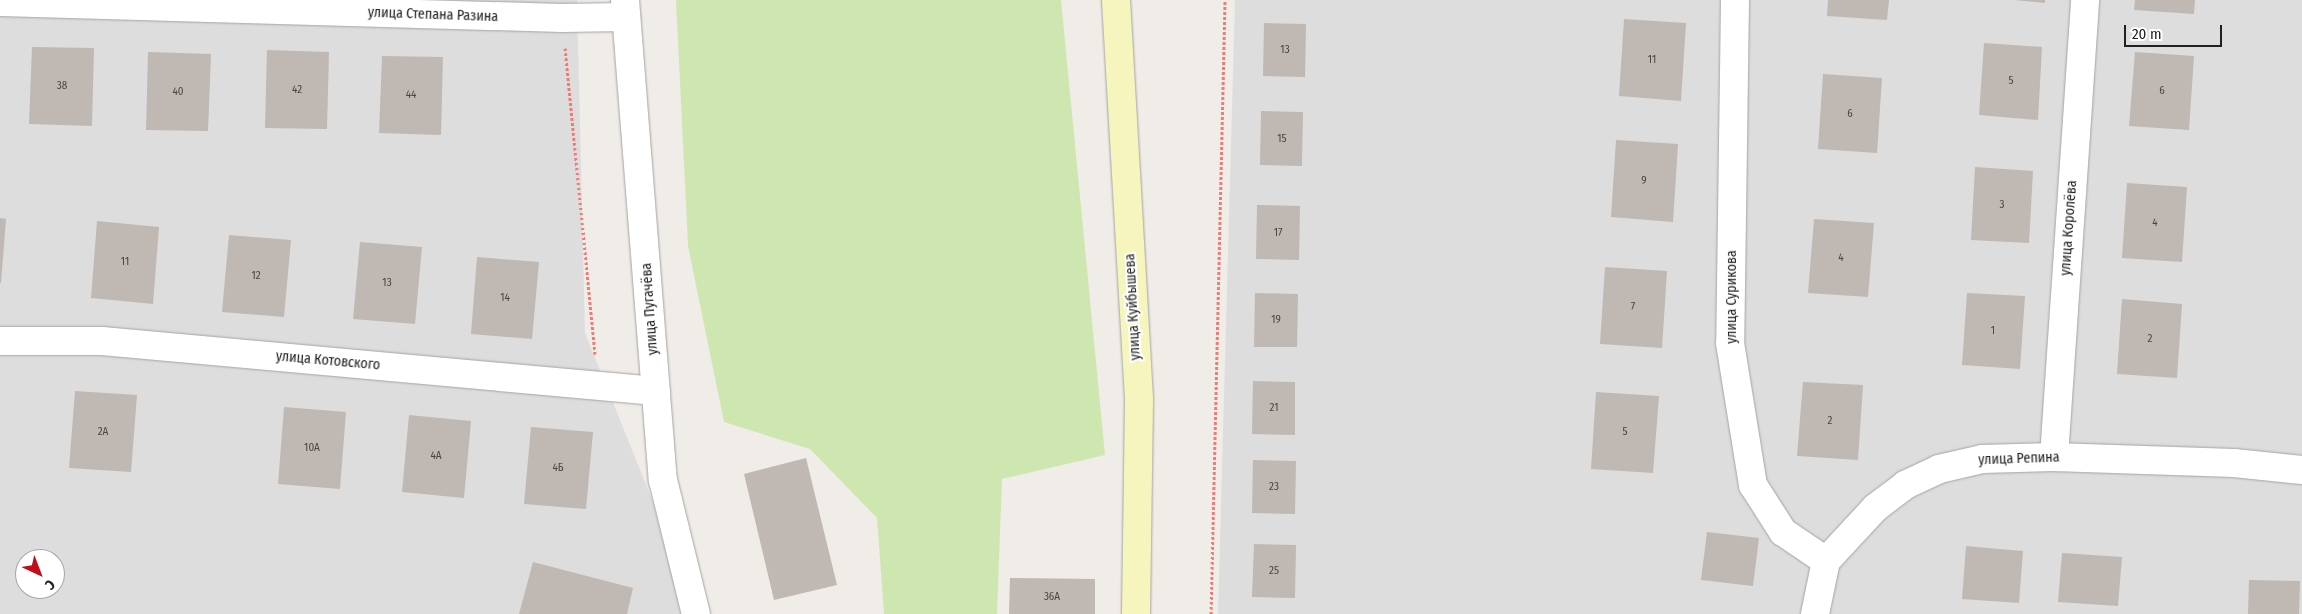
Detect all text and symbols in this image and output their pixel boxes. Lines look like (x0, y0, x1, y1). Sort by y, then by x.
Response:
street label: улица Степана Разина (368, 4, 498, 26)
scale bar (2127, 15, 2224, 47)
text: 20 m (2132, 25, 2162, 43)
house number: 13 (1280, 43, 1290, 57)
house number: 11 (1648, 53, 1656, 67)
house number: 5 (2008, 74, 2014, 88)
house number: 38 (57, 79, 67, 93)
house number: 42 (292, 83, 302, 97)
house number: 6 (2159, 84, 2165, 98)
house number: 40 (172, 85, 184, 99)
house number: 44 (406, 88, 416, 102)
house number: 6 (1847, 107, 1853, 121)
house number: 15 (1277, 132, 1287, 146)
house number: 9 (1641, 174, 1647, 188)
street label: улица Королёва (2057, 180, 2081, 276)
house number: 3 (2000, 198, 2004, 212)
house number: 4 (2152, 216, 2158, 230)
house number: 17 (1274, 226, 1282, 240)
street label: улица Сурикова (1724, 250, 1740, 344)
house number: 4 (1838, 251, 1844, 265)
street label: улица Куйбышева (1122, 253, 1144, 361)
house number: 11 (121, 255, 129, 269)
street label: улица Пугачёва (638, 262, 662, 356)
house number: 12 (251, 269, 261, 283)
house number: 13 (382, 276, 392, 290)
house number: 14 (500, 291, 510, 305)
house number: 7 (1631, 300, 1635, 314)
house number: 19 (1271, 313, 1281, 327)
house number: 1 (1991, 324, 1995, 338)
house number: 2 (2148, 332, 2152, 346)
street label: улица Котовского (275, 348, 381, 374)
house number: 21 (1270, 401, 1278, 415)
house number: 2 (1828, 414, 1832, 428)
house number: 2А (98, 425, 108, 439)
house number: 5 (1622, 425, 1628, 439)
house number: 10А (304, 441, 320, 455)
house number: 4А (430, 449, 442, 463)
street label: улица Репина (1978, 449, 2060, 469)
house number: 4Б (552, 461, 564, 475)
house number: 23 (1269, 480, 1279, 494)
north arrow (15, 549, 65, 599)
house number: 25 (1269, 564, 1279, 578)
text: С (41, 576, 58, 593)
house number: 36А (1044, 590, 1060, 604)

